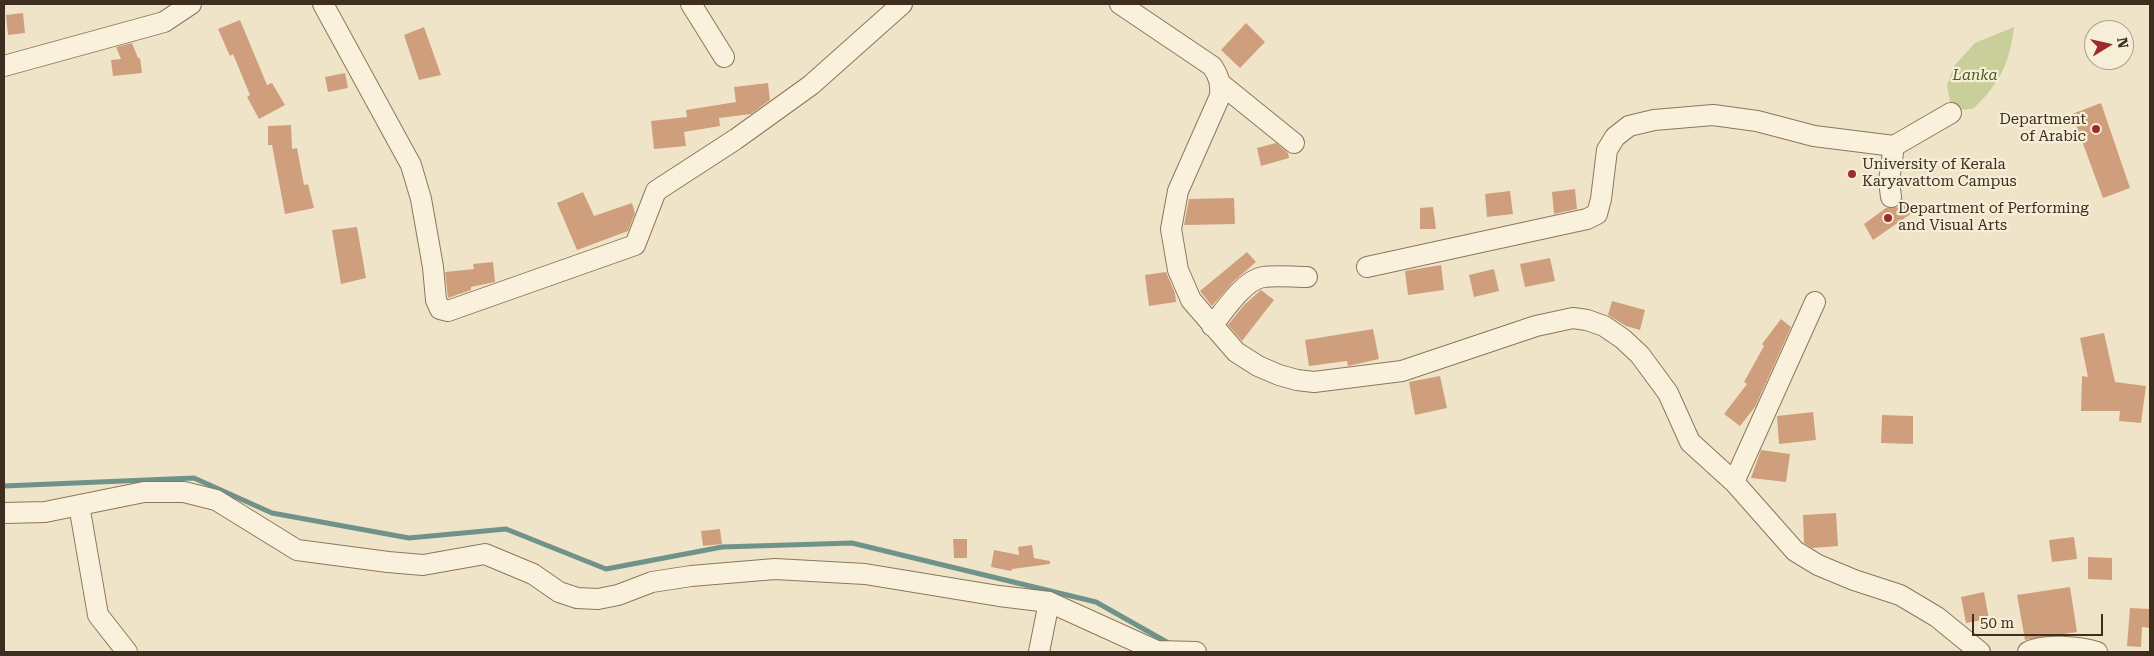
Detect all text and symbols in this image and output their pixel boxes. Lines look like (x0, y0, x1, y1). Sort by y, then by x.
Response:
north arrow (2084, 20, 2134, 70)
text: N (2114, 36, 2132, 49)
park label: Lanka (1953, 67, 1997, 85)
place label: Department of Arabic (1999, 111, 2086, 146)
marker: Department of Arabic (2090, 123, 2102, 135)
place label: University of Kerala Karyavattom Campus (1862, 156, 2017, 191)
marker: University of Kerala Karyavattom Campus (1846, 168, 1858, 180)
place label: Department of Performing and Visual Arts (1898, 200, 2089, 235)
marker: Department of Performing and Visual Arts (1882, 212, 1894, 224)
scale bar (1974, 604, 2105, 636)
text: 50 m (1980, 614, 2014, 632)

